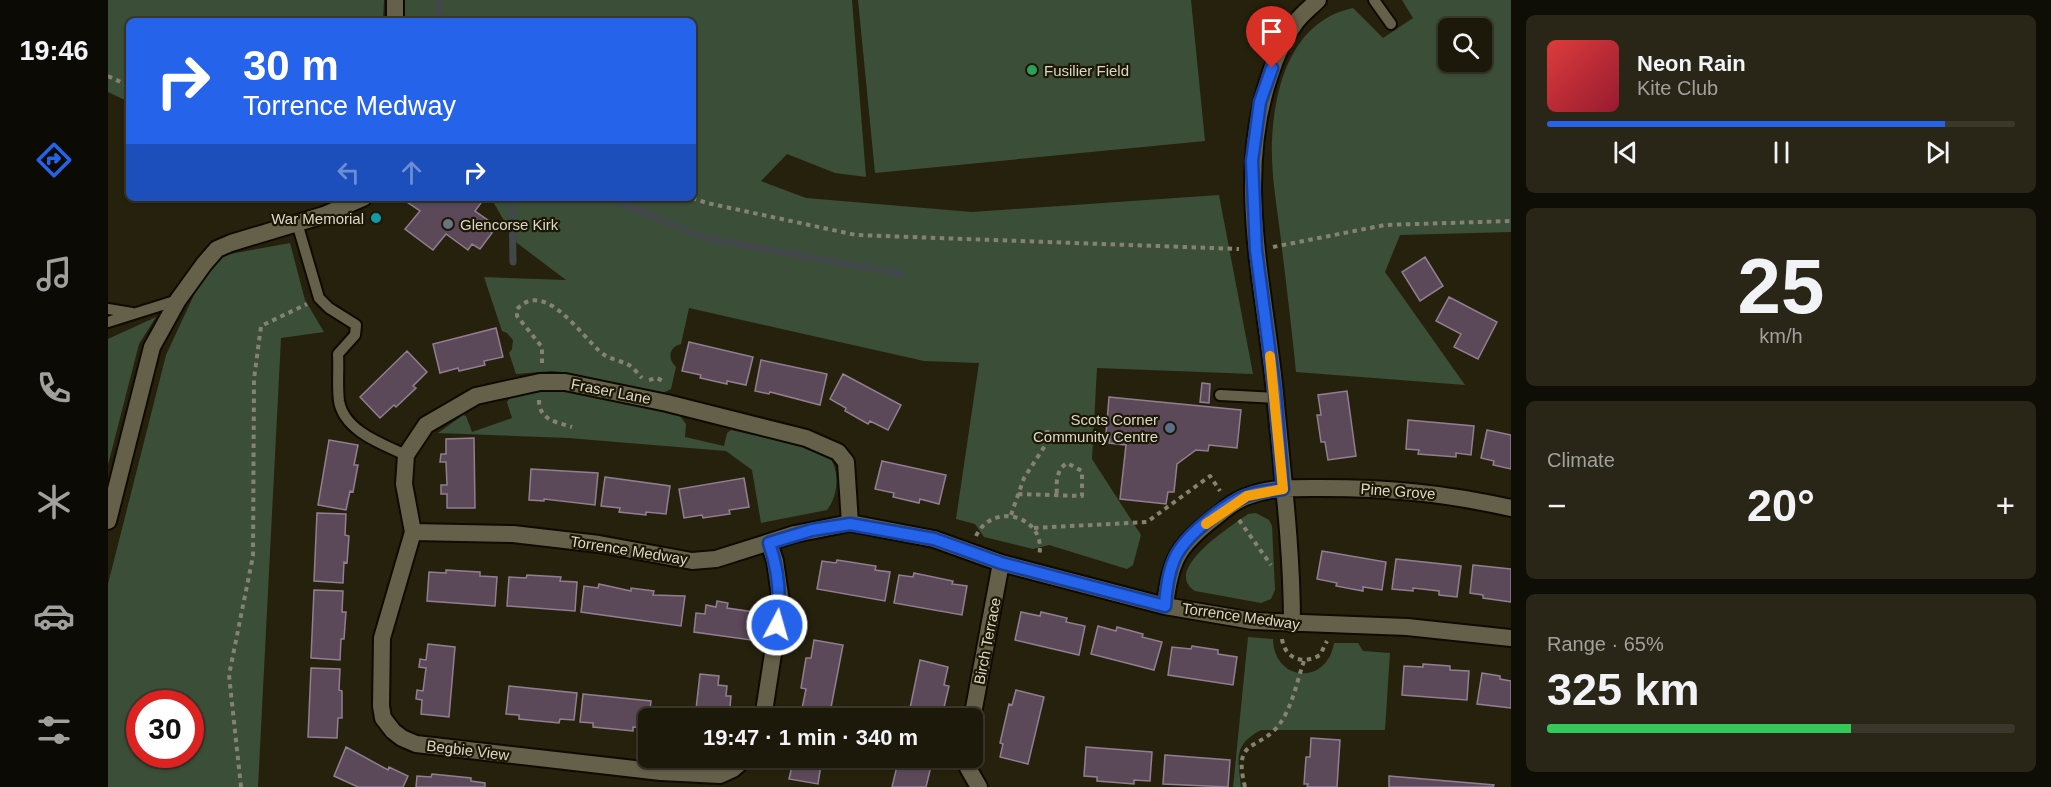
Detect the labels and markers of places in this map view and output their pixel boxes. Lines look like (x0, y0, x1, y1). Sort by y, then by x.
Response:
pin (1246, 6, 1297, 68)
place label: Fusilier Field (1044, 62, 1129, 79)
marker: Fusilier Field (1025, 63, 1039, 77)
place label: War Memorial (271, 210, 364, 227)
marker: War Memorial (369, 211, 383, 225)
place label: Glencorse Kirk (460, 216, 559, 233)
marker: Glencorse Kirk (441, 217, 455, 231)
place label: Scots Corner Community Centre (1033, 411, 1158, 445)
marker: Scots Corner Community Centre (1163, 421, 1177, 435)

